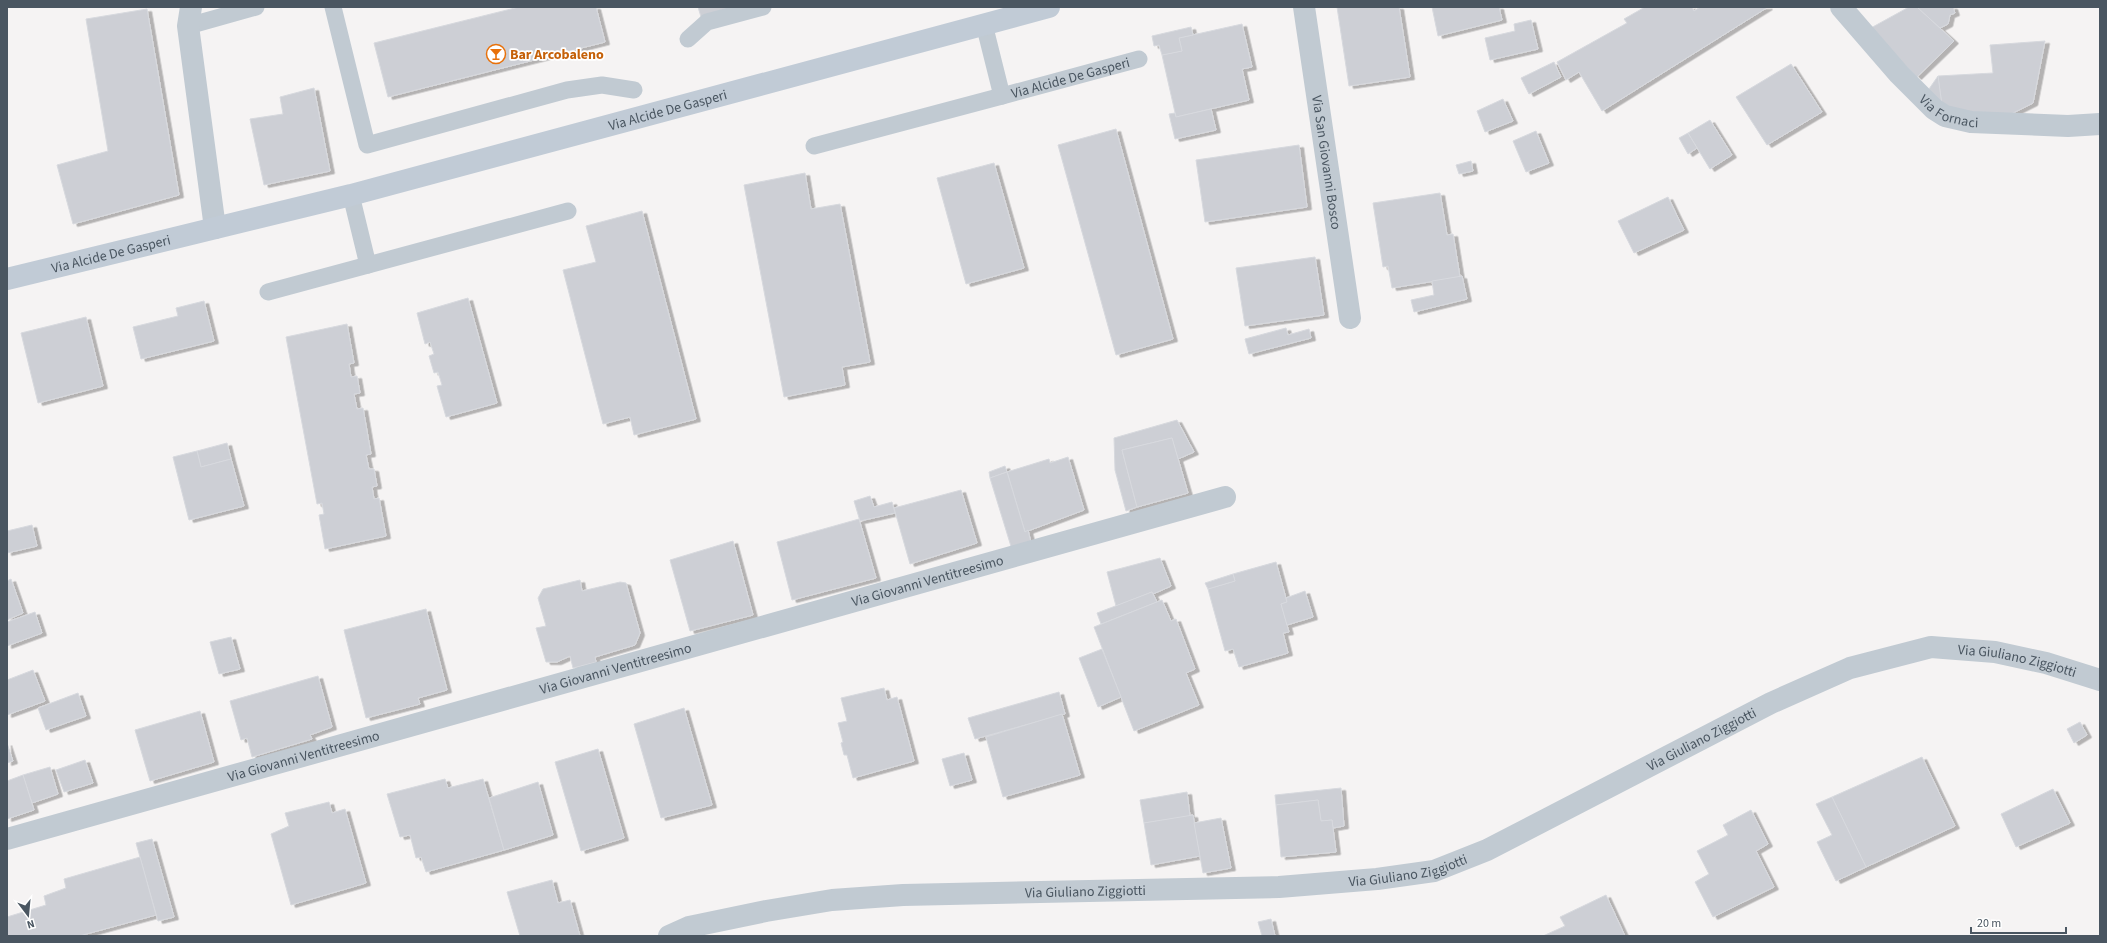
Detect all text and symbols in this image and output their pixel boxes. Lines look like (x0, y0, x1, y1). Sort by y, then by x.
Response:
bar icon: Bar Arcobaleno (485, 43, 507, 65)
place label: Bar Arcobaleno (510, 45, 604, 65)
street label: Via Alcide De Gasperi (1009, 53, 1132, 104)
street label: Via Alcide De Gasperi (606, 85, 729, 136)
street label: Via Fornaci (1914, 90, 1979, 133)
street label: Via San Giovanni Bosco (1306, 94, 1346, 231)
street label: Via Alcide De Gasperi (49, 230, 173, 279)
street label: Via Giovanni Ventitreesimo (849, 551, 1006, 612)
street label: Via Giovanni Ventitreesimo (538, 638, 694, 700)
street label: Via Giuliano Ziggiotti (1957, 640, 2079, 683)
street label: Via Giuliano Ziggiotti (1643, 703, 1760, 777)
street label: Via Giovanni Ventitreesimo (226, 726, 382, 788)
street label: Via Giuliano Ziggiotti (1348, 850, 1470, 892)
street label: Via Giuliano Ziggiotti (1025, 881, 1146, 903)
north arrow (8, 895, 48, 935)
scale bar (1971, 909, 2066, 935)
text: 20 m (1977, 915, 2001, 932)
text: N (25, 916, 36, 932)

